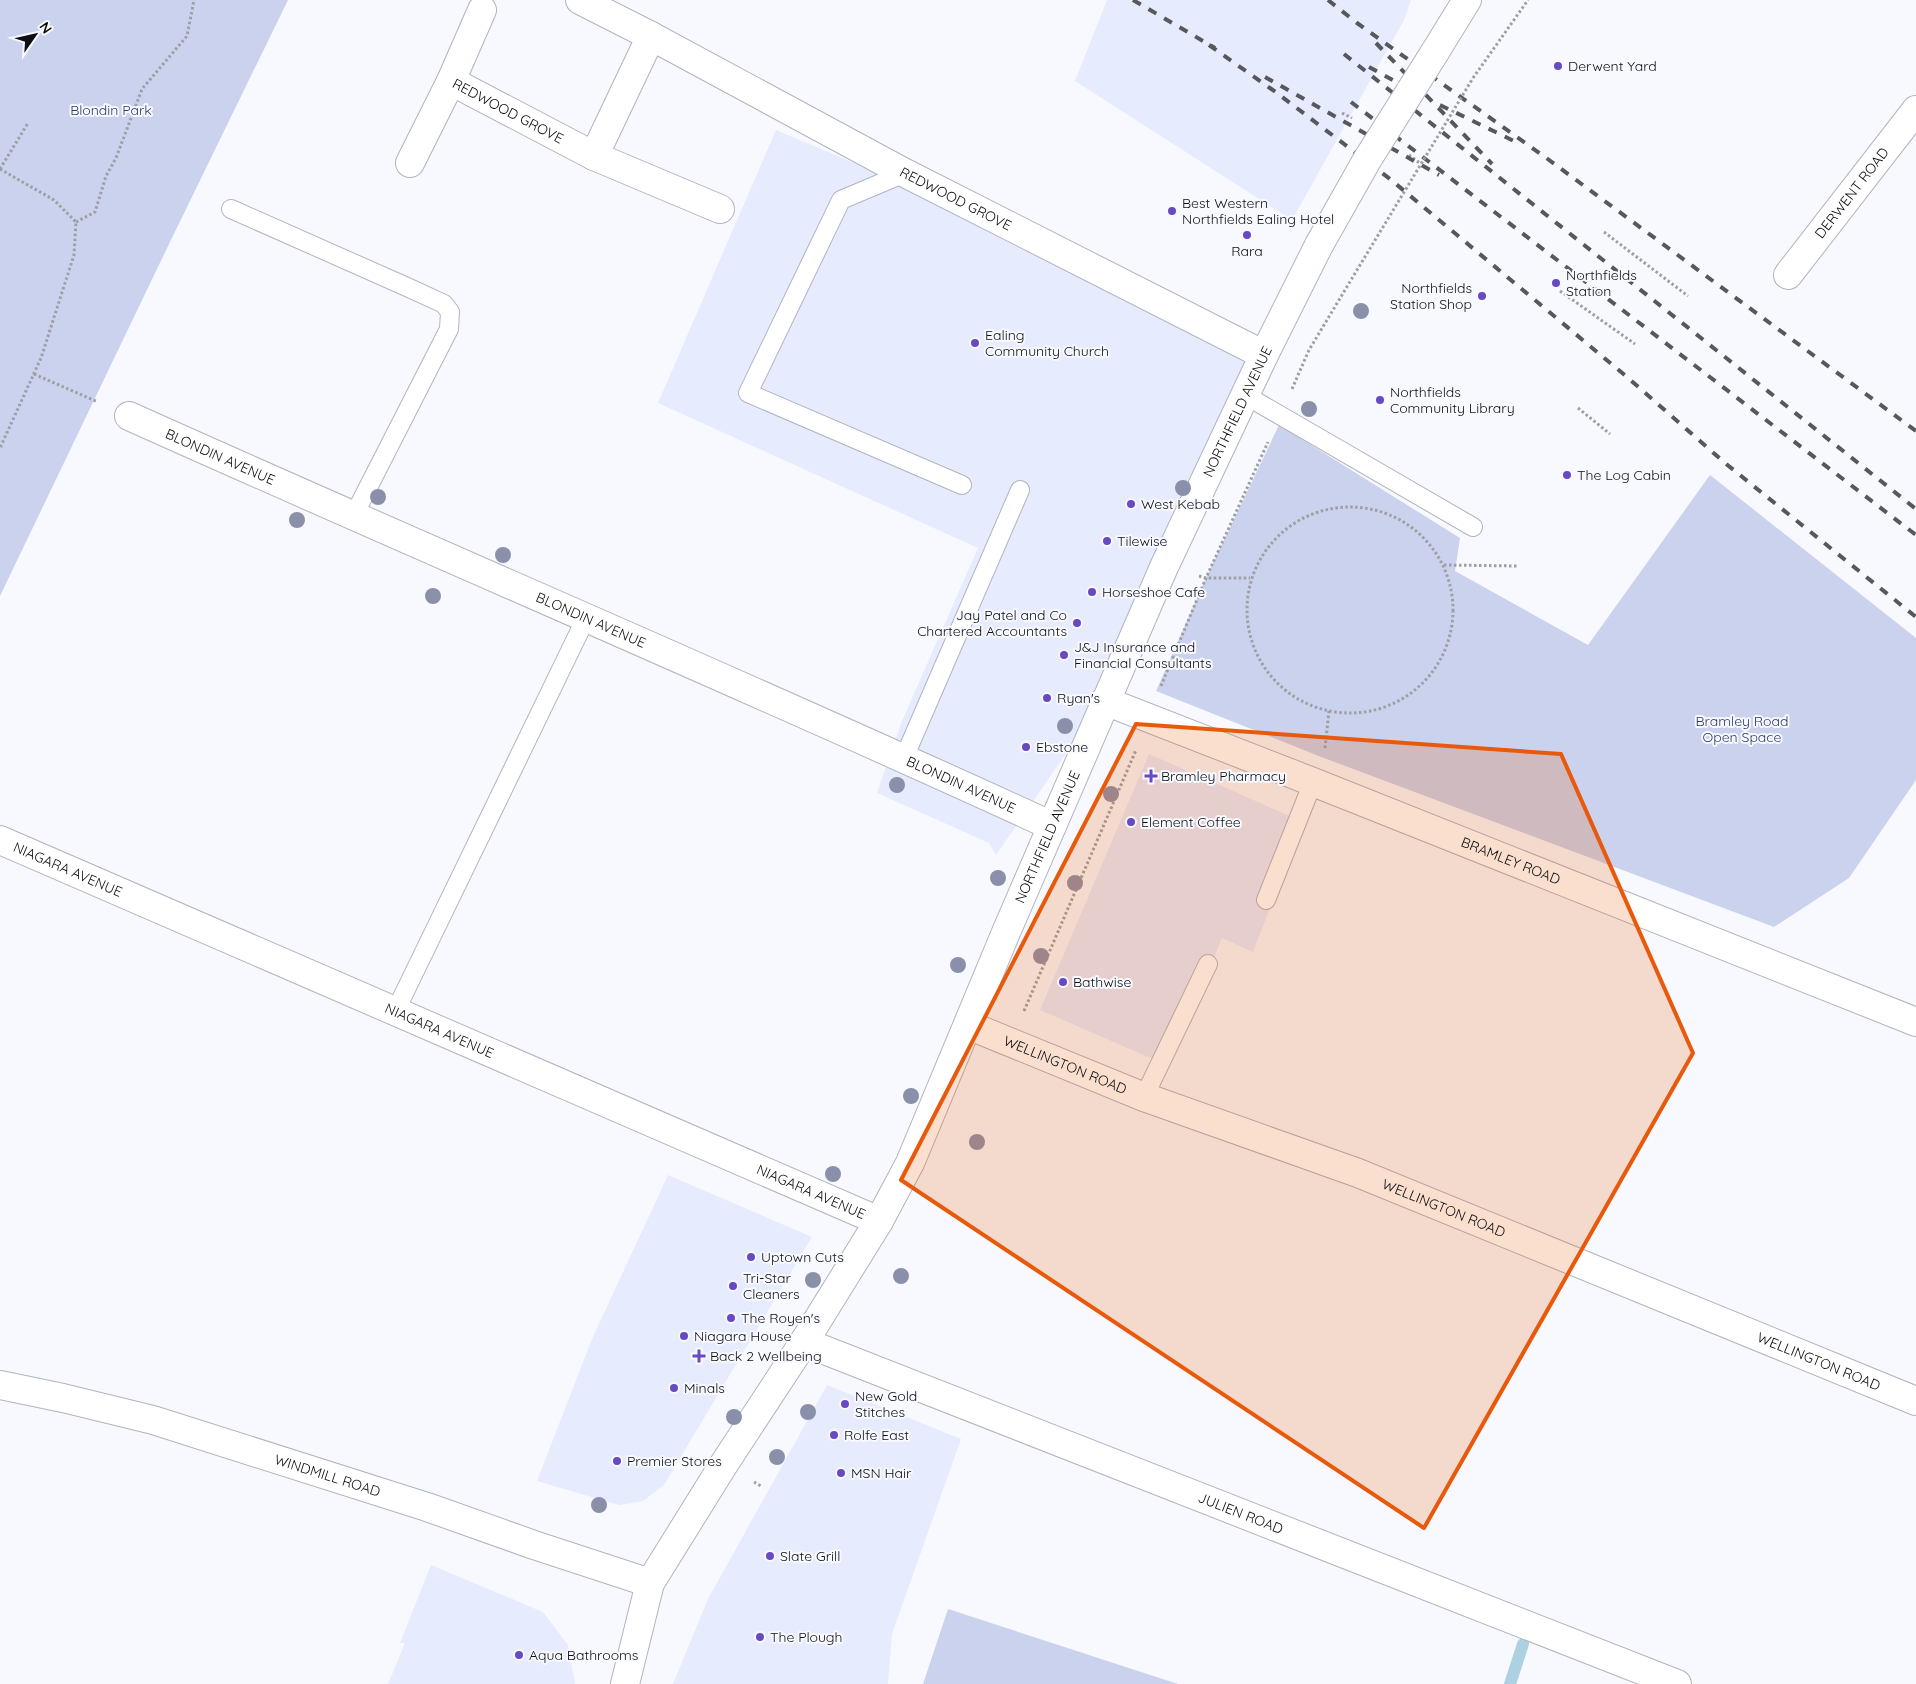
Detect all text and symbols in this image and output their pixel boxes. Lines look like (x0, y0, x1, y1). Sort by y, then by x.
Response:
north arrow (10, 10, 60, 60)
text: N (35, 18, 56, 37)
place label: Derwent Yard (1568, 57, 1657, 75)
marker: Derwent Yard (1552, 60, 1564, 72)
street label: REDWOOD GROVE (449, 74, 567, 147)
park label: Blondin Park (70, 101, 152, 119)
street label: DERWENT ROAD (1811, 144, 1893, 242)
street label: REDWOOD GROVE (897, 163, 1015, 235)
place label: Best Western Northfields Ealing Hotel (1182, 194, 1334, 228)
marker: Best Western Northfields Ealing Hotel (1166, 205, 1178, 217)
marker: Rara (1241, 229, 1253, 241)
place label: Rara (1231, 242, 1263, 260)
place label: Northfields Station (1566, 266, 1637, 300)
marker: Northfields Station (1550, 277, 1562, 289)
place label: Northfields Station Shop (1390, 279, 1472, 313)
marker: Northfields Station Shop (1476, 290, 1488, 302)
place label: Ealing Community Church (985, 326, 1109, 360)
marker: Ealing Community Church (969, 337, 981, 349)
street label: NORTHFIELD AVENUE (1199, 343, 1276, 480)
place label: Northfields Community Library (1390, 383, 1515, 417)
marker: Northfields Community Library (1374, 394, 1386, 406)
street label: BLONDIN AVENUE (163, 425, 278, 489)
place label: The Log Cabin (1577, 466, 1671, 484)
marker: The Log Cabin (1561, 469, 1573, 481)
place label: West Kebab (1141, 495, 1220, 513)
marker: West Kebab (1125, 498, 1137, 510)
place label: Tilewise (1117, 532, 1168, 550)
marker: Tilewise (1101, 535, 1113, 547)
place label: Horseshoe Cafe (1102, 583, 1205, 601)
marker: Horseshoe Cafe (1086, 586, 1098, 598)
street label: BLONDIN AVENUE (533, 588, 649, 652)
place label: Jay Patel and Co Chartered Accountants (917, 606, 1067, 640)
marker: Jay Patel and Co Chartered Accountants (1071, 617, 1083, 629)
place label: J&J Insurance and Financial Consultants (1074, 638, 1212, 672)
marker: J&J Insurance and Financial Consultants (1058, 649, 1070, 661)
place label: Ryan's (1057, 689, 1100, 707)
marker: Ryan's (1041, 692, 1053, 704)
park label: Bramley Road Open Space (1695, 712, 1789, 746)
place label: Ebstone (1036, 738, 1088, 756)
marker: Ebstone (1020, 741, 1032, 753)
street label: BLONDIN AVENUE (904, 752, 1019, 817)
place label: Bramley Pharmacy (1161, 767, 1286, 785)
street label: NORTHFIELD AVENUE (1011, 768, 1084, 906)
marker: Bramley Pharmacy (1145, 770, 1157, 782)
place label: Element Coffee (1141, 813, 1241, 831)
marker: Element Coffee (1125, 816, 1137, 828)
street label: BRAMLEY ROAD (1458, 833, 1563, 889)
street label: NIAGARA AVENUE (11, 838, 125, 901)
place label: Bathwise (1073, 973, 1131, 991)
marker: Bathwise (1057, 976, 1069, 988)
street label: NIAGARA AVENUE (382, 999, 497, 1062)
street label: WELLINGTON ROAD (1001, 1032, 1129, 1098)
street label: NIAGARA AVENUE (754, 1160, 868, 1223)
street label: WELLINGTON ROAD (1380, 1175, 1508, 1241)
place label: Uptown Cuts (761, 1248, 844, 1266)
marker: Uptown Cuts (745, 1251, 757, 1263)
place label: Tri-Star Cleaners (743, 1269, 800, 1303)
marker: Tri-Star Cleaners (727, 1280, 739, 1292)
place label: The Royen's (741, 1309, 820, 1327)
marker: The Royen's (725, 1312, 737, 1324)
place label: Niagara House (694, 1327, 791, 1345)
street label: WELLINGTON ROAD (1755, 1328, 1883, 1394)
marker: Niagara House (678, 1330, 690, 1342)
place label: Back 2 Wellbeing (710, 1347, 822, 1365)
marker: Back 2 Wellbeing (692, 1349, 706, 1363)
place label: Minals (684, 1379, 725, 1397)
marker: Minals (668, 1382, 680, 1394)
place label: New Gold Stitches (855, 1387, 917, 1421)
marker: New Gold Stitches (839, 1398, 851, 1410)
place label: Rolfe East (844, 1426, 909, 1444)
marker: Rolfe East (828, 1429, 840, 1441)
street label: WINDMILL ROAD (272, 1450, 383, 1501)
place label: Premier Stores (627, 1452, 722, 1470)
marker: Premier Stores (611, 1455, 623, 1467)
place label: MSN Hair (851, 1464, 912, 1482)
marker: MSN Hair (835, 1467, 847, 1479)
street label: JULIEN ROAD (1196, 1488, 1286, 1538)
place label: Slate Grill (780, 1547, 841, 1565)
marker: Slate Grill (764, 1550, 776, 1562)
place label: The Plough (770, 1628, 843, 1646)
marker: The Plough (754, 1631, 766, 1643)
place label: Aqua Bathrooms (529, 1646, 638, 1664)
marker: Aqua Bathrooms (513, 1649, 525, 1661)

